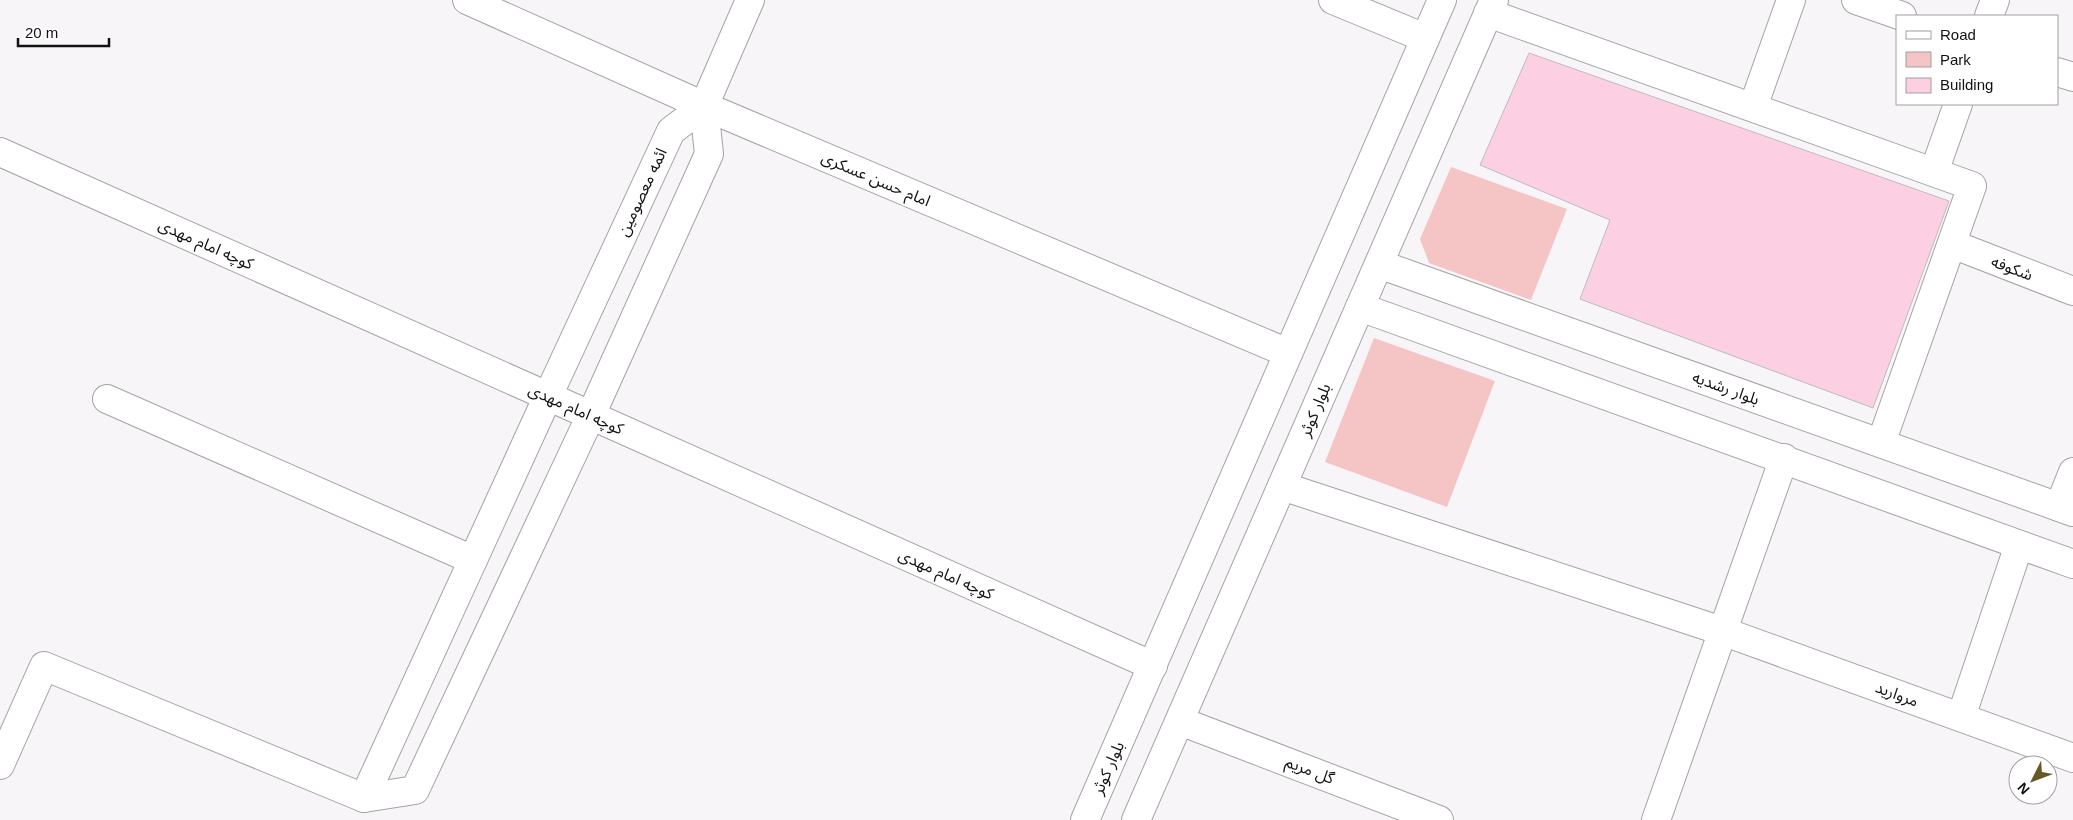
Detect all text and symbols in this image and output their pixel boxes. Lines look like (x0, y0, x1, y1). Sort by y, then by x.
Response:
scale bar (18, 15, 109, 47)
legend (1896, 15, 2058, 105)
text: 20 m (25, 24, 58, 41)
text: Road (1940, 26, 1976, 43)
text: Park (1940, 51, 1971, 68)
text: Building (1940, 76, 1993, 93)
street label: ائمه معصومین (614, 145, 671, 239)
street label: امام حسن عسکری (818, 148, 933, 213)
street label: کوچه امام مهدی (154, 215, 256, 276)
street label: شکوفه (1988, 252, 2035, 285)
street label: بلوار رشدیه (1690, 368, 1762, 409)
street label: کوچه امام مهدی (524, 380, 626, 441)
street label: بلوار کوثر (1296, 381, 1335, 440)
street label: کوچه امام مهدی (894, 545, 996, 606)
street label: مروارید (1873, 678, 1921, 711)
street label: بلوار کوثر (1088, 739, 1128, 798)
street label: گل مریم (1282, 753, 1337, 791)
north arrow (2008, 755, 2058, 805)
text: N (2014, 780, 2033, 798)

